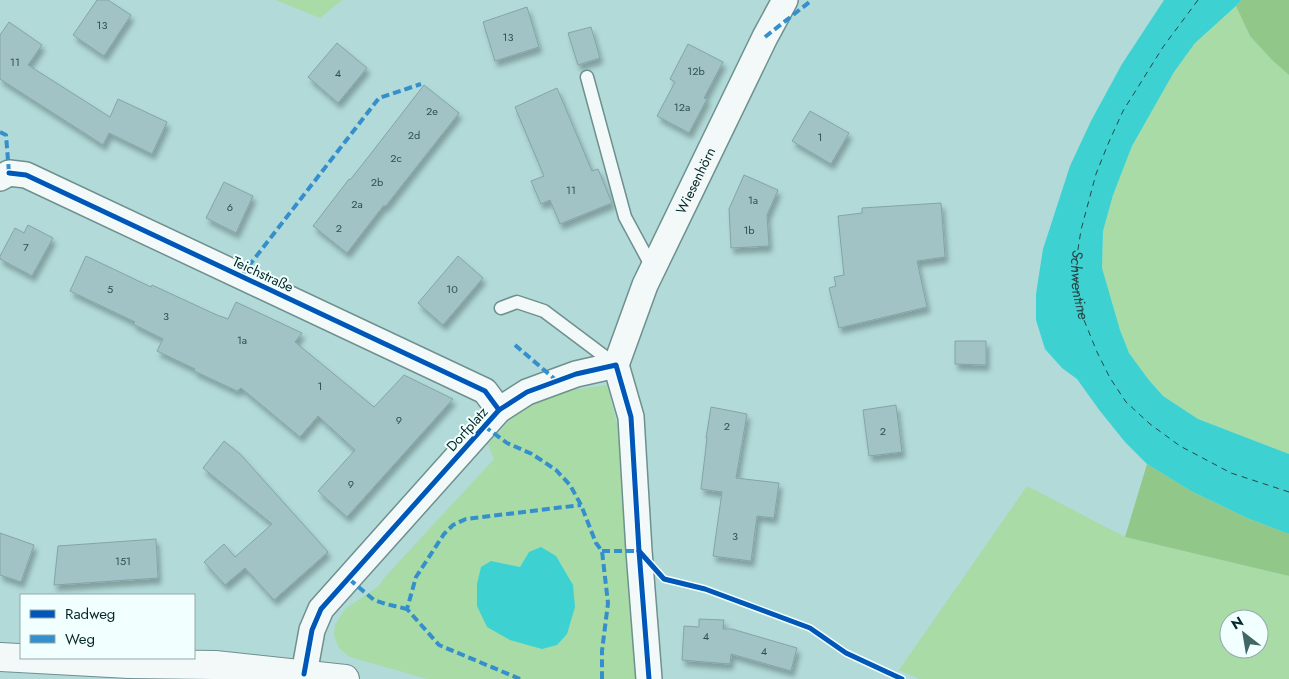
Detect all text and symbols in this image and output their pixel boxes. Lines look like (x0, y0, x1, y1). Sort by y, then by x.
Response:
house number: 13 (97, 17, 107, 33)
house number: 13 (503, 29, 513, 45)
house number: 11 (10, 54, 20, 70)
house number: 12b (687, 63, 705, 79)
house number: 4 (335, 65, 342, 81)
house number: 12a (674, 99, 690, 115)
house number: 2e (426, 103, 438, 119)
house number: 2d (408, 127, 420, 143)
house number: 1 (818, 129, 822, 145)
street label: Wiesenhörn (671, 144, 720, 217)
house number: 2c (390, 150, 402, 166)
house number: 2b (371, 174, 383, 190)
house number: 11 (566, 182, 576, 198)
house number: 1a (748, 192, 758, 208)
house number: 2a (351, 196, 363, 212)
house number: 6 (227, 199, 233, 215)
house number: 2 (336, 220, 342, 236)
house number: 1b (743, 222, 755, 238)
house number: 7 (23, 239, 29, 255)
water label: Schwentine (1065, 249, 1095, 322)
street label: Teichstraße (229, 251, 297, 297)
house number: 5 (107, 281, 113, 297)
house number: 10 (446, 281, 458, 297)
house number: 3 (163, 308, 169, 324)
house number: 1a (237, 332, 247, 348)
house number: 1 (318, 378, 322, 394)
street label: Dorfplatz (442, 402, 493, 456)
house number: 9 (396, 412, 402, 428)
house number: 2 (724, 418, 730, 434)
house number: 2 (880, 423, 886, 439)
house number: 9 (348, 476, 354, 492)
house number: 3 (732, 528, 738, 544)
house number: 151 (115, 553, 131, 569)
legend (20, 594, 195, 659)
text: Radweg (65, 603, 115, 625)
north arrow (1219, 609, 1269, 659)
text: N (1227, 611, 1247, 634)
text: Weg (65, 628, 95, 650)
house number: 4 (703, 628, 710, 644)
house number: 4 (761, 643, 768, 659)

